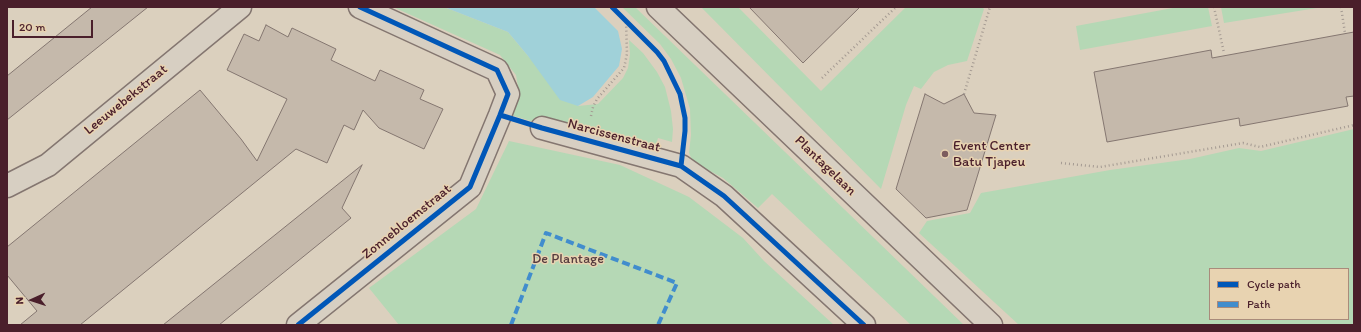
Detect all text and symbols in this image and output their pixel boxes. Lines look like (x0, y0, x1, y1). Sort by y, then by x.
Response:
scale bar (14, 12, 95, 38)
text: 20 m (19, 20, 46, 34)
street label: Leeuwebekstraat (81, 61, 171, 139)
street label: Narcissenstraat (566, 116, 662, 156)
street label: Plantagelaan (791, 133, 859, 199)
place label: Event Center Batu Tjapeu (953, 138, 1031, 170)
marker: Event Center Batu Tjapeu (940, 149, 950, 159)
street label: Zonnebloemstraat (359, 181, 455, 263)
park label: De Plantage (532, 251, 604, 267)
legend (1209, 268, 1349, 320)
text: Cycle path (1247, 277, 1301, 291)
north arrow (12, 280, 52, 320)
text: N (13, 297, 26, 305)
text: Path (1247, 297, 1270, 311)

